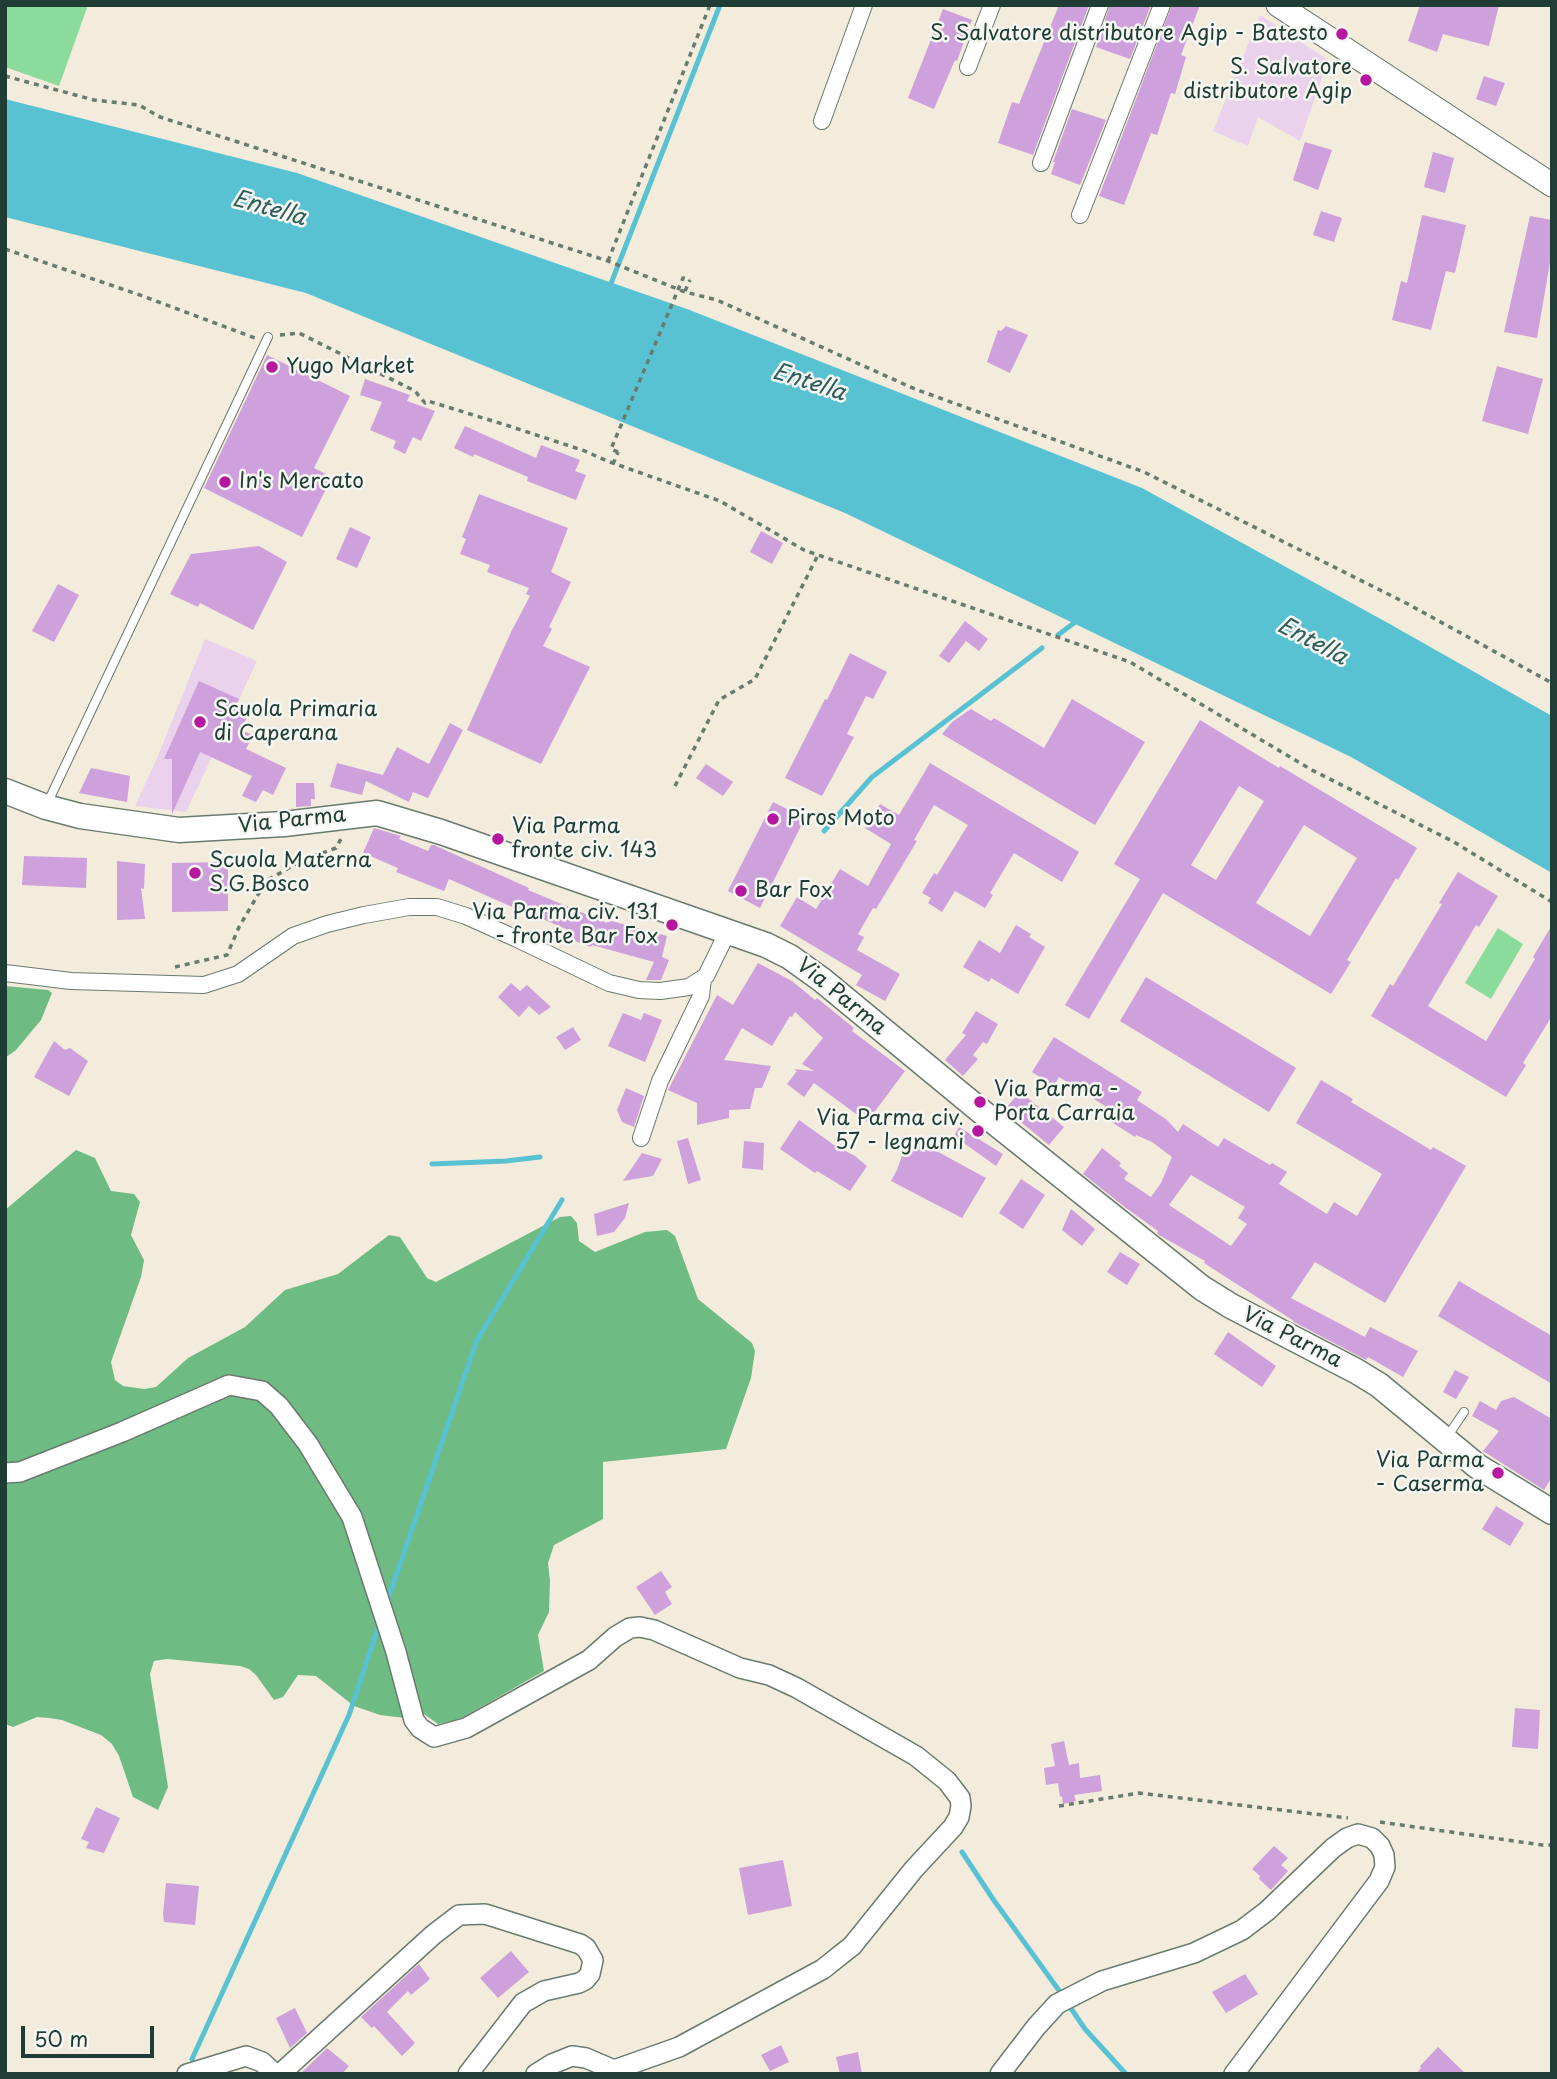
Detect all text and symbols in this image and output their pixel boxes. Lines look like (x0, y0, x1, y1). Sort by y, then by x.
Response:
place label: S. Salvatore distributore Agip - Batesto (930, 21, 1328, 47)
marker: S. Salvatore distributore Agip - Batesto (1334, 26, 1350, 42)
place label: S. Salvatore distributore Agip (1183, 55, 1352, 105)
marker: S. Salvatore distributore Agip (1358, 72, 1374, 88)
water label: Entella (229, 185, 309, 233)
place label: Yugo Market (286, 354, 414, 380)
water label: Entella (769, 358, 849, 408)
marker: Yugo Market (264, 359, 280, 375)
place label: In's Mercato (239, 469, 364, 495)
marker: In's Mercato (217, 474, 233, 490)
water label: Entella (1272, 612, 1352, 672)
place label: Scuola Primaria di Caperana (214, 697, 377, 747)
marker: Scuola Primaria di Caperana (192, 714, 208, 730)
street label: Via Parma (237, 803, 347, 839)
place label: Piros Moto (787, 806, 895, 832)
marker: Piros Moto (765, 811, 781, 827)
place label: Via Parma fronte civ. 143 (512, 814, 657, 864)
marker: Via Parma fronte civ. 143 (490, 831, 506, 847)
place label: Scuola Materna S.G.Bosco (209, 848, 371, 898)
marker: Scuola Materna S.G.Bosco (187, 865, 203, 881)
place label: Bar Fox (755, 878, 833, 904)
marker: Bar Fox (733, 883, 749, 899)
place label: Via Parma civ. 131 - fronte Bar Fox (472, 900, 658, 950)
marker: Via Parma civ. 131 - fronte Bar Fox (664, 917, 680, 933)
street label: Via Parma (791, 953, 891, 1041)
place label: Via Parma - Porta Carraia (994, 1077, 1135, 1127)
marker: Via Parma - Porta Carraia (972, 1094, 988, 1110)
place label: Via Parma civ. 57 - legnami (816, 1106, 964, 1156)
marker: Via Parma civ. 57 - legnami (970, 1123, 986, 1139)
street label: Via Parma (1238, 1302, 1346, 1374)
place label: Via Parma - Caserma (1375, 1448, 1484, 1498)
marker: Via Parma - Caserma (1490, 1465, 1506, 1481)
scale bar (24, 2012, 158, 2056)
text: 50 m (34, 2022, 88, 2054)

